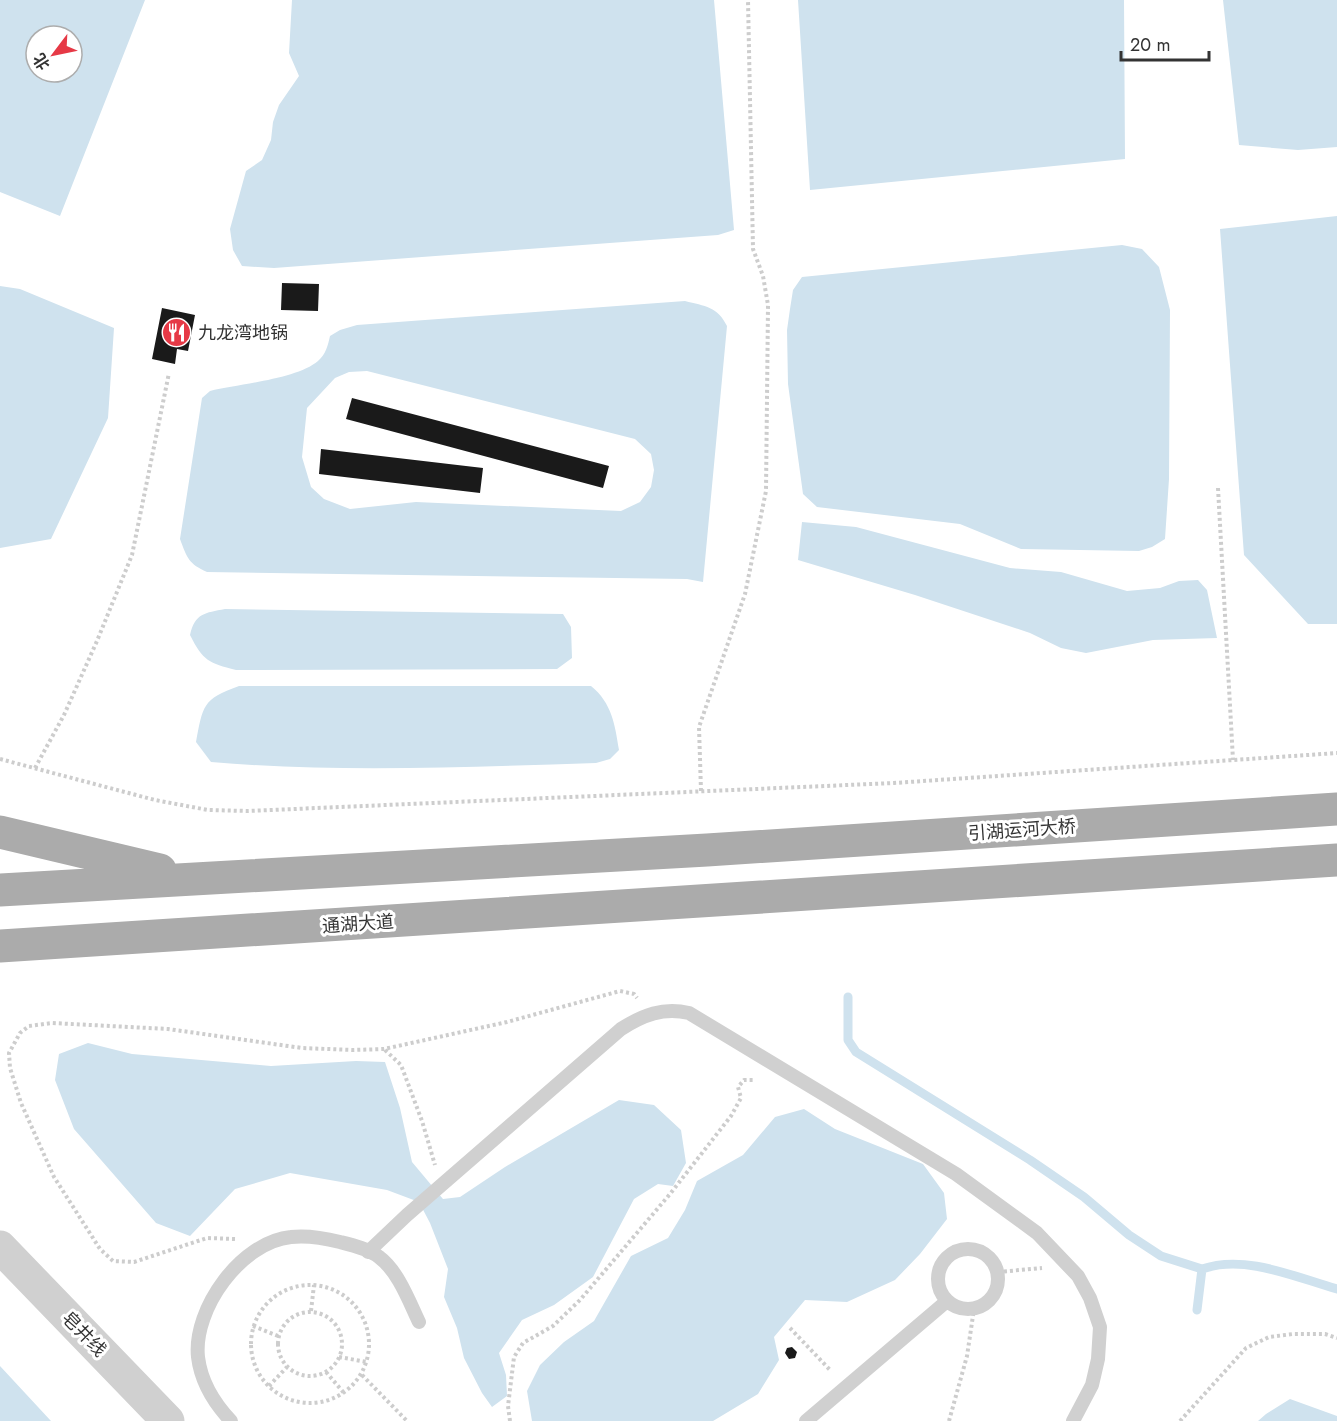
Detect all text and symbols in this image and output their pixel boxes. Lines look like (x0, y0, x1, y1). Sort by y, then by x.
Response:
north arrow (24, 24, 84, 84)
scale bar (1121, 24, 1210, 62)
text: 20 m (1130, 32, 1170, 58)
text: 北 (28, 49, 56, 75)
restaurant icon: 九龙湾地锅 (161, 317, 193, 349)
place label: 九龙湾地锅 (198, 320, 288, 346)
street label: 引湖运河大桥 (967, 813, 1077, 847)
street label: 通湖大道 (321, 909, 395, 939)
street label: 皂井线 (56, 1306, 112, 1362)

